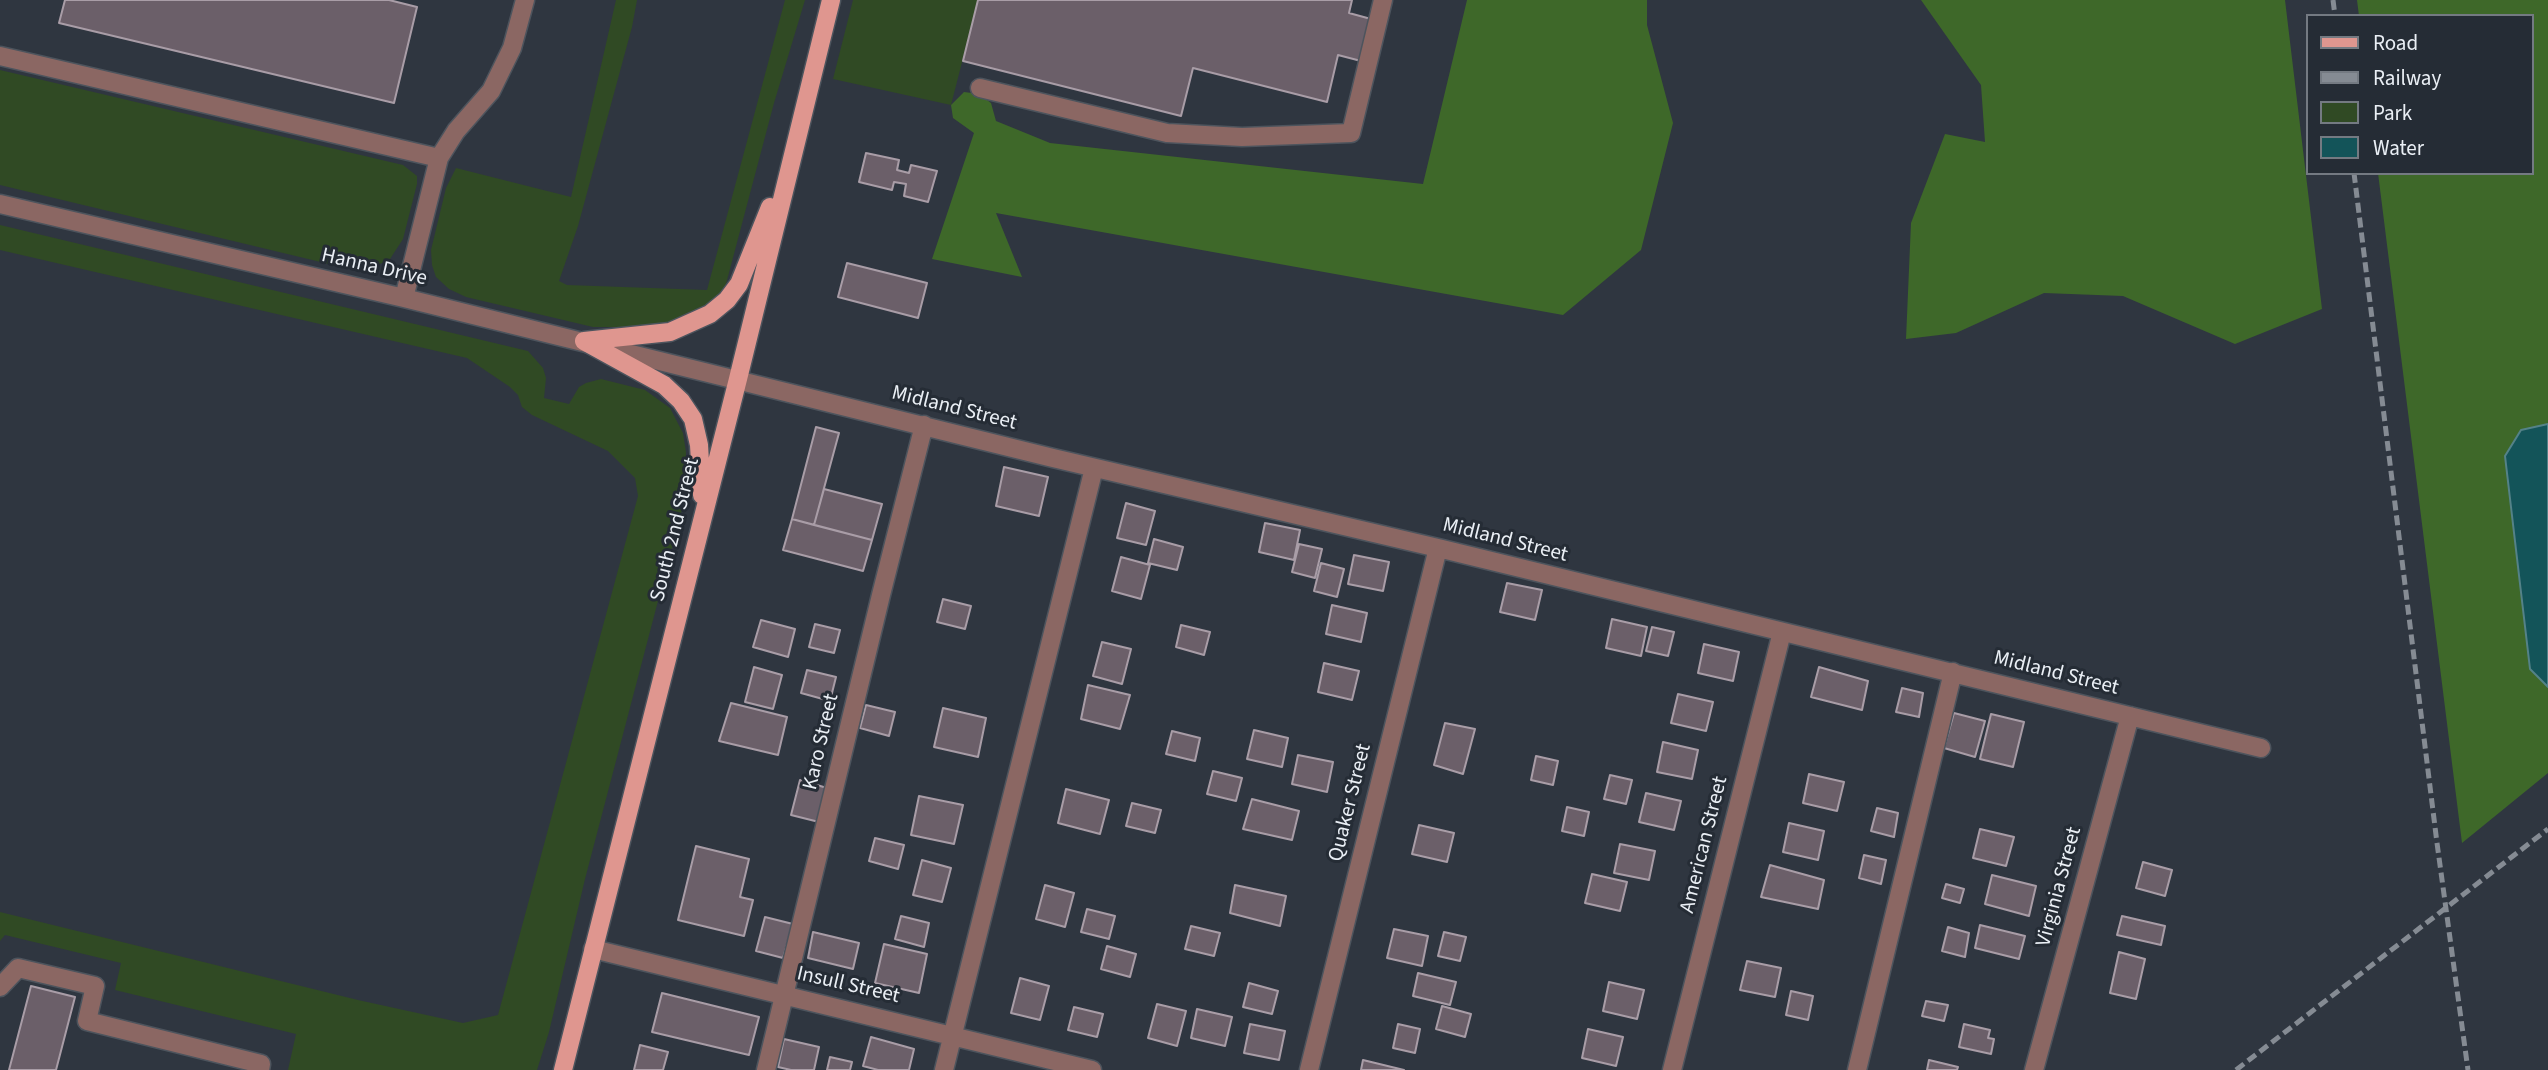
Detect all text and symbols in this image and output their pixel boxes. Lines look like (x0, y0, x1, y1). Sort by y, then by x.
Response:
legend (2306, 14, 2534, 175)
text: Road (2373, 28, 2418, 58)
text: Railway (2373, 63, 2441, 93)
text: Park (2373, 98, 2412, 128)
text: Water (2373, 133, 2424, 163)
street label: Hanna Drive (319, 244, 429, 292)
street label: Midland Street (889, 381, 1019, 437)
street label: South 2nd Street (646, 456, 706, 604)
street label: Midland Street (1440, 513, 1570, 569)
street label: Midland Street (1991, 646, 2121, 702)
street label: Karo Street (799, 691, 845, 793)
street label: Quaker Street (1324, 742, 1378, 864)
street label: American Street (1676, 774, 1734, 916)
street label: Virginia Street (2032, 824, 2088, 950)
street label: Insull Street (794, 962, 902, 1010)

